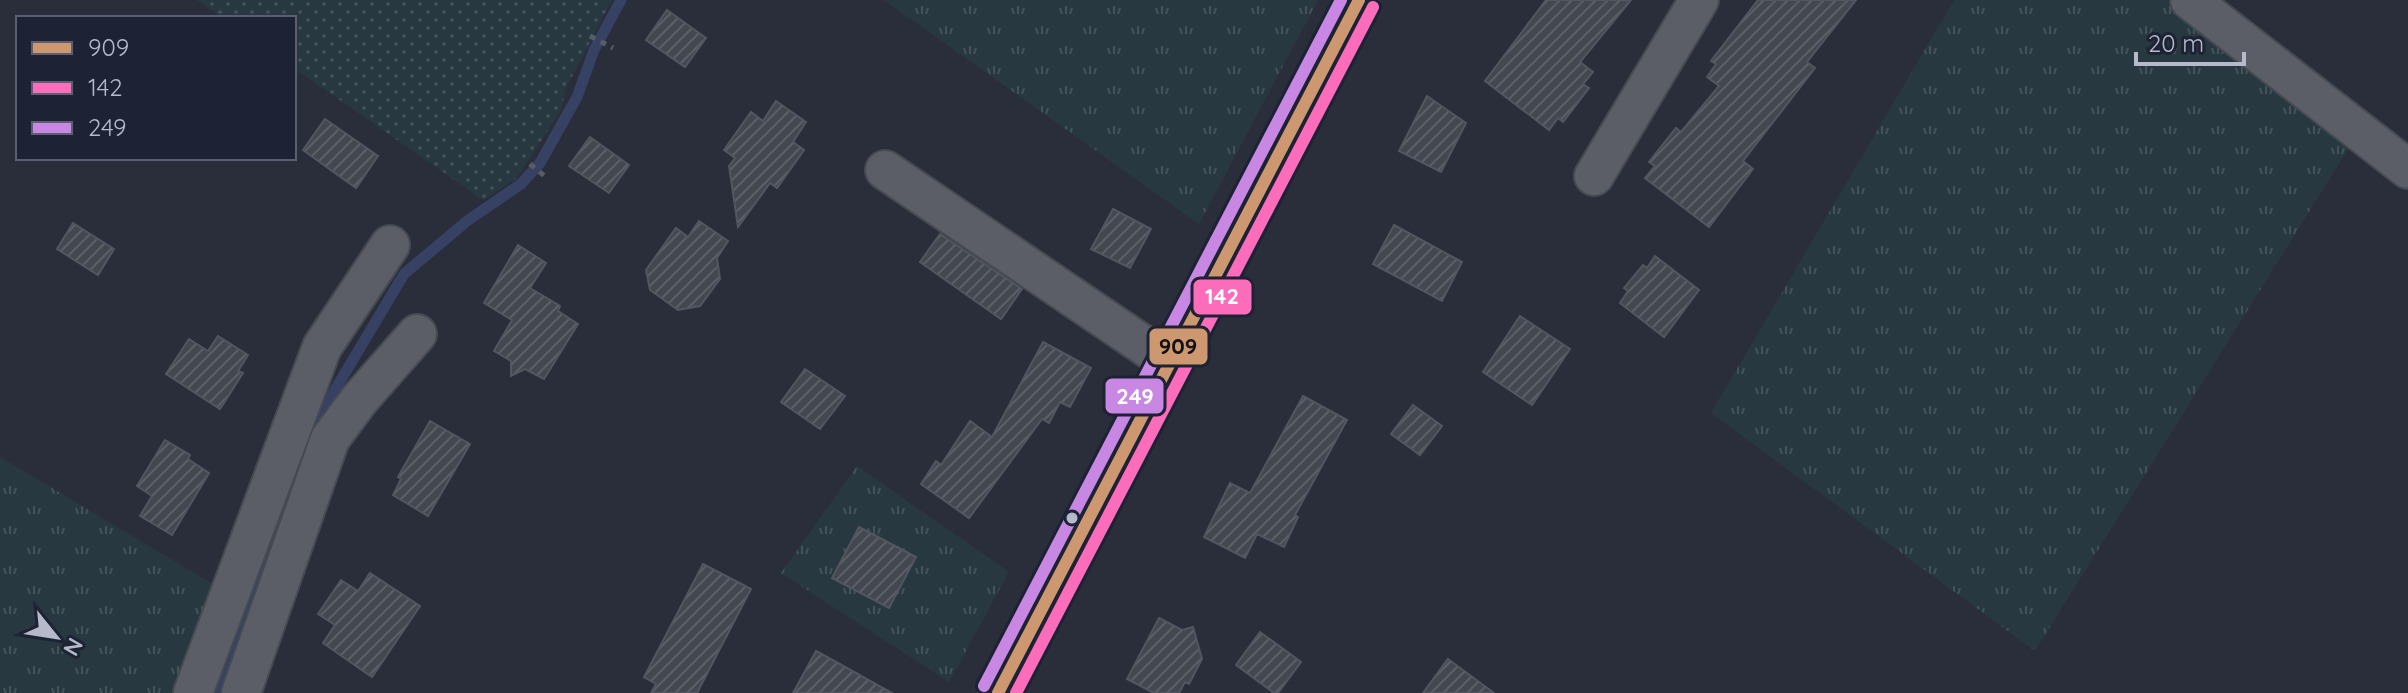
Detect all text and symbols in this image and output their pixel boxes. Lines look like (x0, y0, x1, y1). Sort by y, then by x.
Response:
legend (16, 16, 296, 160)
scale bar (2136, 16, 2244, 66)
text: 20 m (2148, 28, 2204, 58)
text: 909 (88, 32, 129, 62)
text: 142 (88, 72, 122, 102)
text: 249 (88, 112, 127, 142)
line badge: 142 (1192, 278, 1253, 316)
text: 142 (1205, 282, 1239, 310)
line badge: 909 (1148, 327, 1209, 366)
text: 909 (1159, 332, 1197, 360)
line badge: 249 (1104, 377, 1165, 415)
text: 249 (1116, 382, 1154, 410)
unlabelled marker (1064, 510, 1080, 526)
north arrow (16, 597, 96, 677)
text: N (57, 633, 89, 661)

